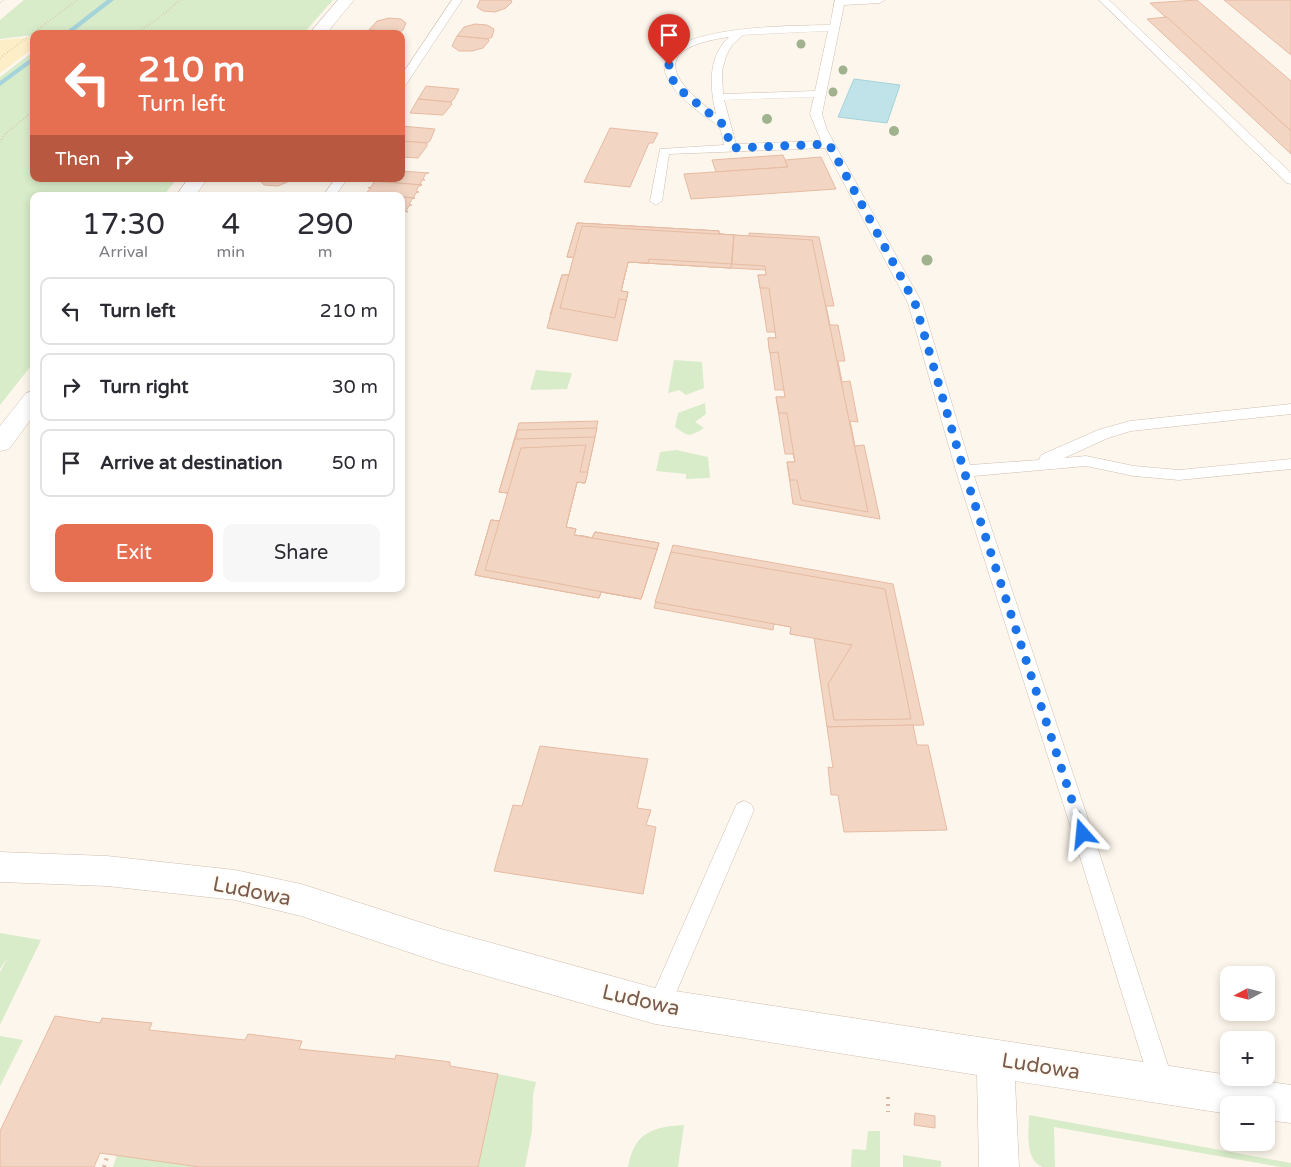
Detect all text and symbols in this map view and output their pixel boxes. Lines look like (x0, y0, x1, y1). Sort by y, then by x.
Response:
pin (648, 14, 690, 65)
icon: arrive (655, 21, 683, 49)
text: 210 m (138, 49, 245, 91)
icon: left (55, 50, 120, 115)
text: Turn left (138, 91, 226, 117)
icon: right (110, 145, 138, 173)
text: Then (55, 148, 100, 170)
text: 17:30 (82, 206, 165, 243)
text: 4 (221, 206, 240, 243)
text: 290 (297, 206, 353, 243)
text: Arrival (99, 242, 148, 262)
text: min (217, 242, 245, 262)
text: m (318, 242, 332, 262)
icon: left (57, 297, 85, 325)
text: Turn left (100, 300, 176, 322)
text: 210 m (320, 300, 378, 322)
icon: right (57, 373, 85, 401)
text: Turn right (100, 376, 188, 398)
text: 30 m (332, 376, 378, 398)
icon: arrive (57, 449, 85, 477)
text: Arrive at destination (100, 452, 283, 474)
text: 50 m (332, 452, 378, 474)
button: Exit (55, 524, 213, 582)
button: Share (223, 524, 380, 582)
position arrow (1056, 807, 1108, 859)
street label: Ludowa (211, 872, 293, 911)
north arrow (1220, 966, 1275, 1021)
map controls (1220, 966, 1275, 1151)
street label: Ludowa (600, 979, 682, 1022)
button: + (1220, 1031, 1275, 1086)
street label: Ludowa (1000, 1048, 1082, 1085)
button: − (1220, 1096, 1275, 1151)

